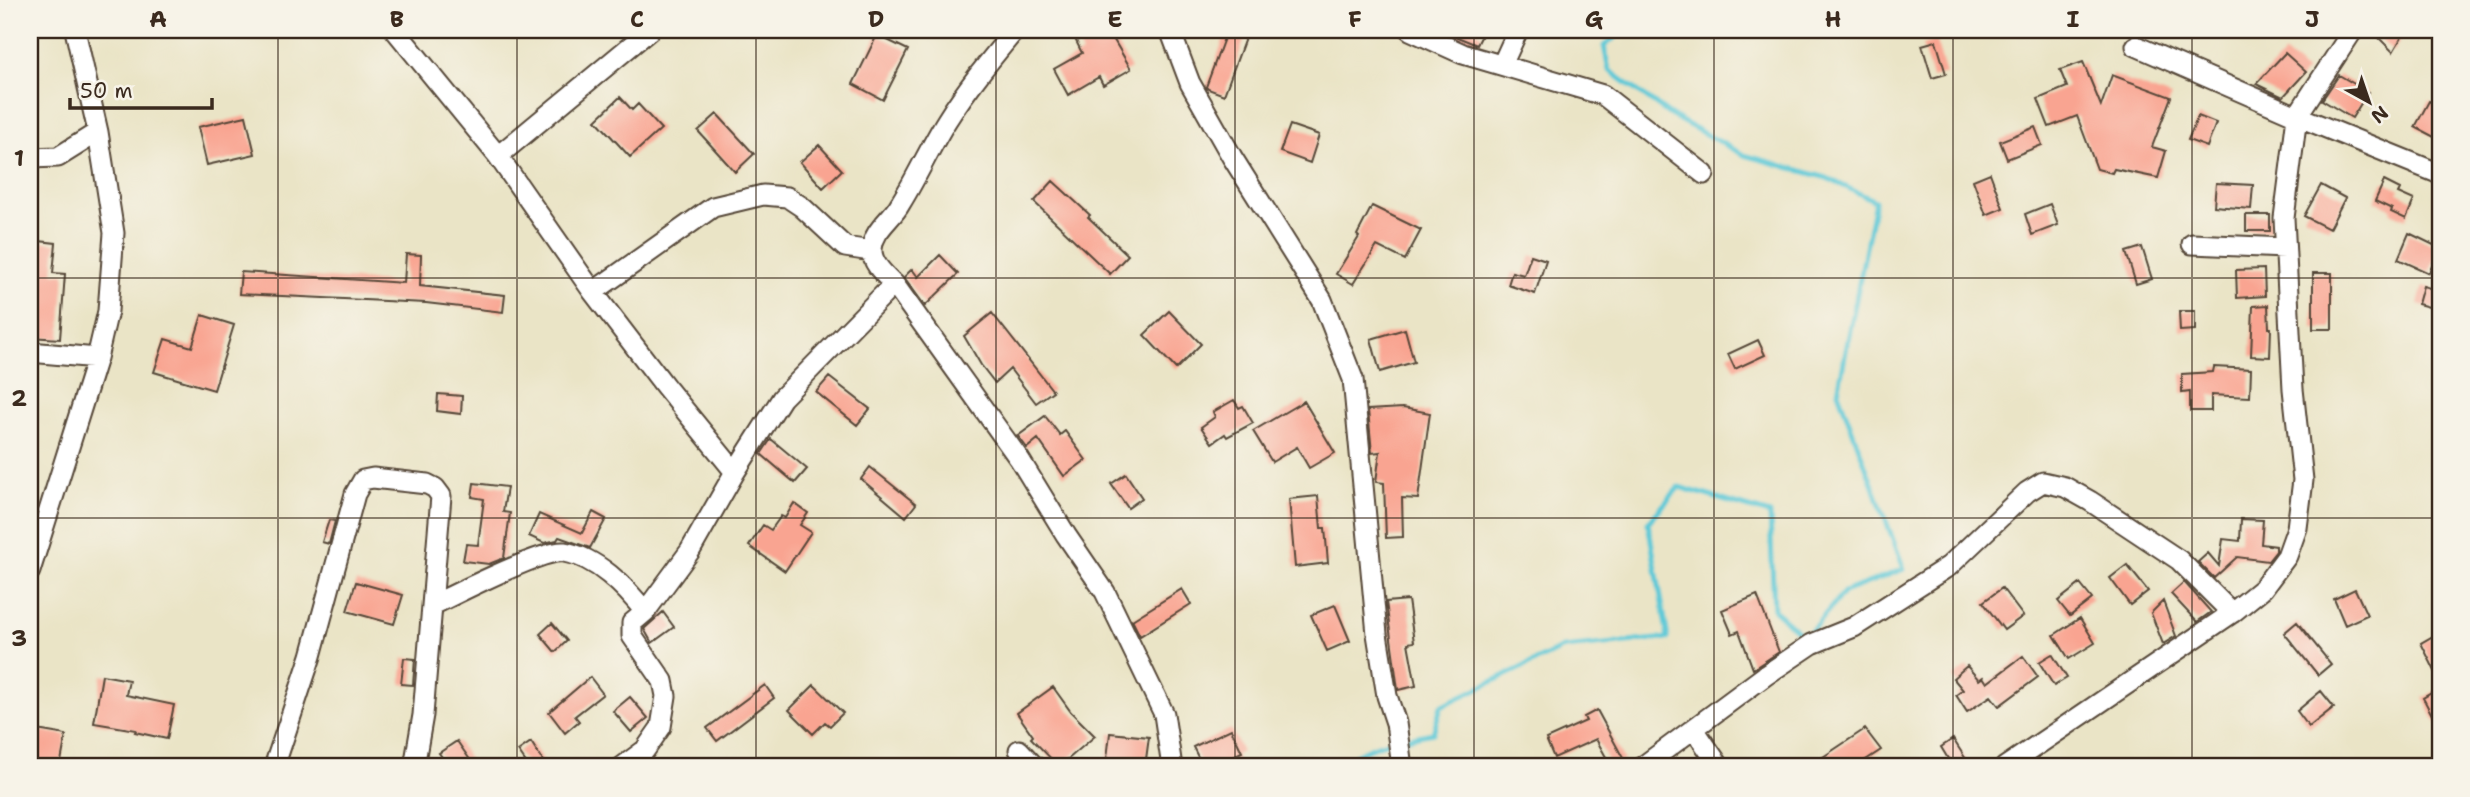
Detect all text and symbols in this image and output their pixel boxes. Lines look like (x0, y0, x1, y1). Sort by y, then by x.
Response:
text: A (149, 4, 167, 34)
text: B (390, 4, 404, 34)
text: C (630, 4, 644, 34)
text: D (868, 4, 884, 34)
text: E (1107, 4, 1123, 34)
text: F (1348, 4, 1362, 34)
text: G (1585, 4, 1604, 34)
text: H (1825, 4, 1841, 34)
text: I (2067, 4, 2080, 34)
text: J (2305, 4, 2319, 34)
scale bar (70, 66, 212, 110)
north arrow (2334, 66, 2404, 136)
text: 50 m (80, 77, 133, 105)
text: N (2366, 100, 2393, 129)
text: 1 (14, 143, 24, 173)
text: 2 (11, 383, 27, 413)
text: 3 (11, 623, 27, 653)

